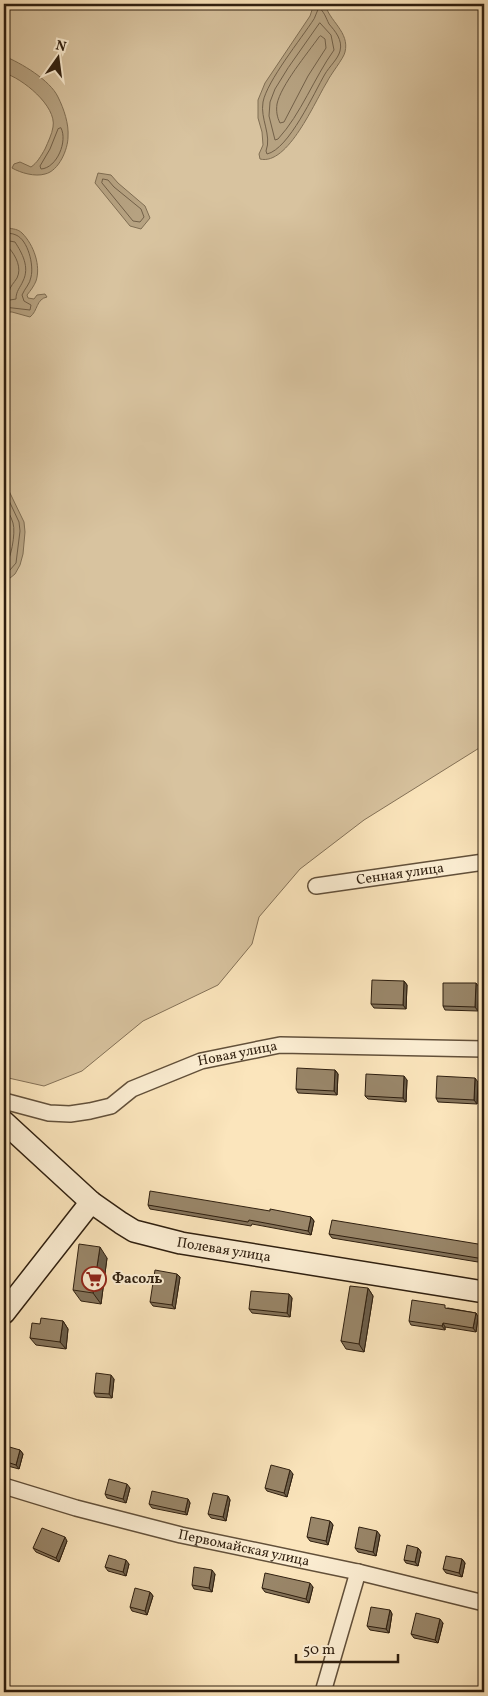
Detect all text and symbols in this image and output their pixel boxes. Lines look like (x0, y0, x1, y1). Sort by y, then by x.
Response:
north arrow (32, 32, 82, 82)
text: N (54, 36, 68, 57)
street label: Сенная улица (355, 858, 445, 890)
street label: Новая улица (196, 1036, 279, 1071)
street label: Полевая улица (175, 1233, 272, 1267)
supermarket icon: Фасоль (81, 1266, 107, 1292)
place label: Фасоль (112, 1270, 163, 1289)
street label: Первомайская улица (176, 1525, 311, 1571)
scale bar (296, 1631, 398, 1663)
text: 50 m (303, 1640, 335, 1661)

